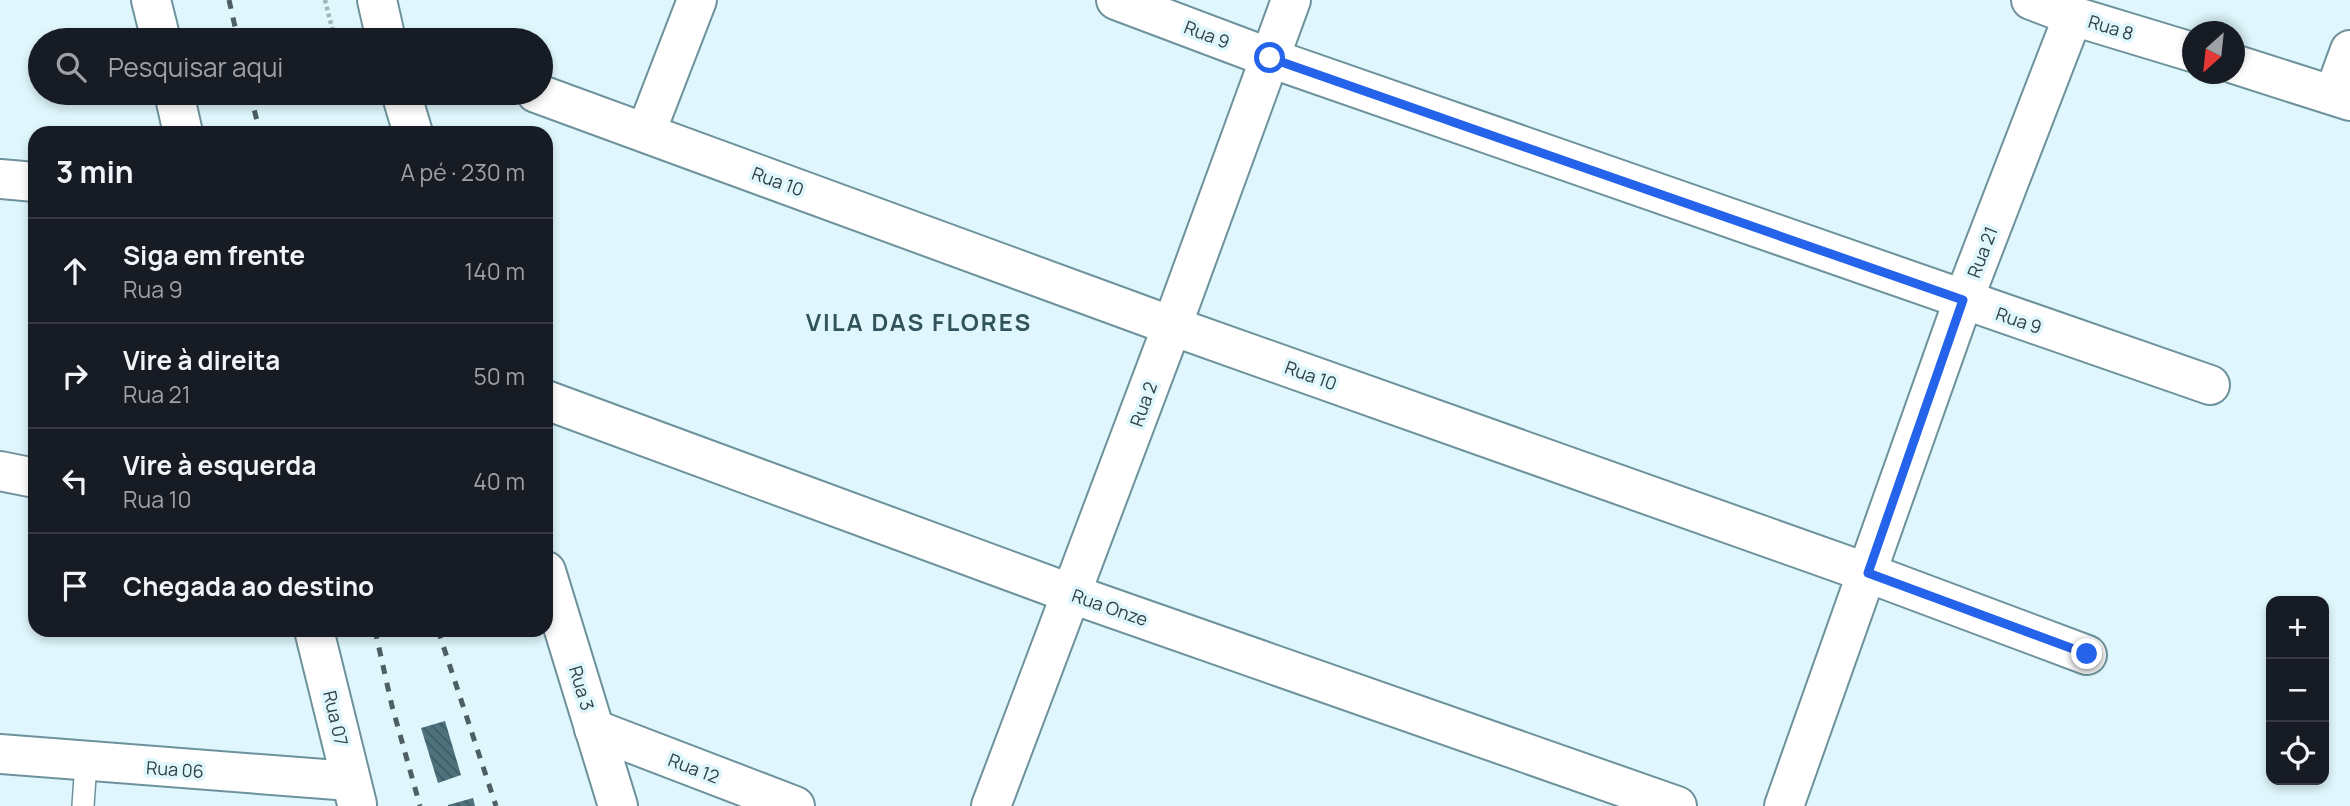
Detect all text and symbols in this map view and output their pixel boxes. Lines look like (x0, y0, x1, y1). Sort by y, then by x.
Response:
street label: Rua 8 (2085, 9, 2137, 45)
street label: Rua 9 (1181, 14, 1233, 54)
north arrow (2182, 21, 2245, 84)
search box (28, 28, 553, 105)
route start (1254, 42, 1285, 73)
icon: search (52, 48, 90, 86)
text: Pesquisar aqui (108, 49, 283, 85)
text: 3 min (56, 151, 134, 192)
text: A pé · 230 m (400, 156, 525, 188)
street label: Rua 10 (749, 161, 807, 201)
street label: Rua 21 (1961, 223, 2003, 281)
text: Siga em frente (123, 237, 305, 273)
icon: ahead (56, 252, 94, 290)
text: 140 m (464, 255, 525, 287)
text: Rua 9 (123, 273, 183, 305)
street label: Rua 9 (1993, 301, 2045, 339)
district label: VILA DAS FLORES (806, 305, 1032, 338)
text: Vire à direita (123, 342, 280, 378)
street label: Rua 10 (1282, 355, 1340, 395)
icon: right (56, 357, 94, 395)
text: 50 m (474, 360, 525, 392)
text: Rua 21 (123, 378, 191, 410)
street label: Rua 2 (1124, 378, 1162, 430)
text: Vire à esquerda (123, 447, 316, 483)
icon: left (56, 462, 94, 500)
text: 40 m (473, 465, 525, 497)
text: Rua 10 (123, 483, 192, 515)
icon: arrive (56, 567, 94, 605)
text: Chegada ao destino (123, 568, 374, 604)
street label: Rua Onze (1069, 583, 1151, 631)
map controls (2266, 596, 2329, 785)
button: + (2266, 596, 2329, 659)
route end (2071, 638, 2102, 669)
button: − (2266, 659, 2329, 722)
street label: Rua 3 (564, 663, 600, 713)
street label: Rua 07 (318, 688, 354, 748)
button: locate (2266, 722, 2329, 785)
street label: Rua 12 (665, 747, 723, 789)
street label: Rua 06 (145, 755, 205, 783)

